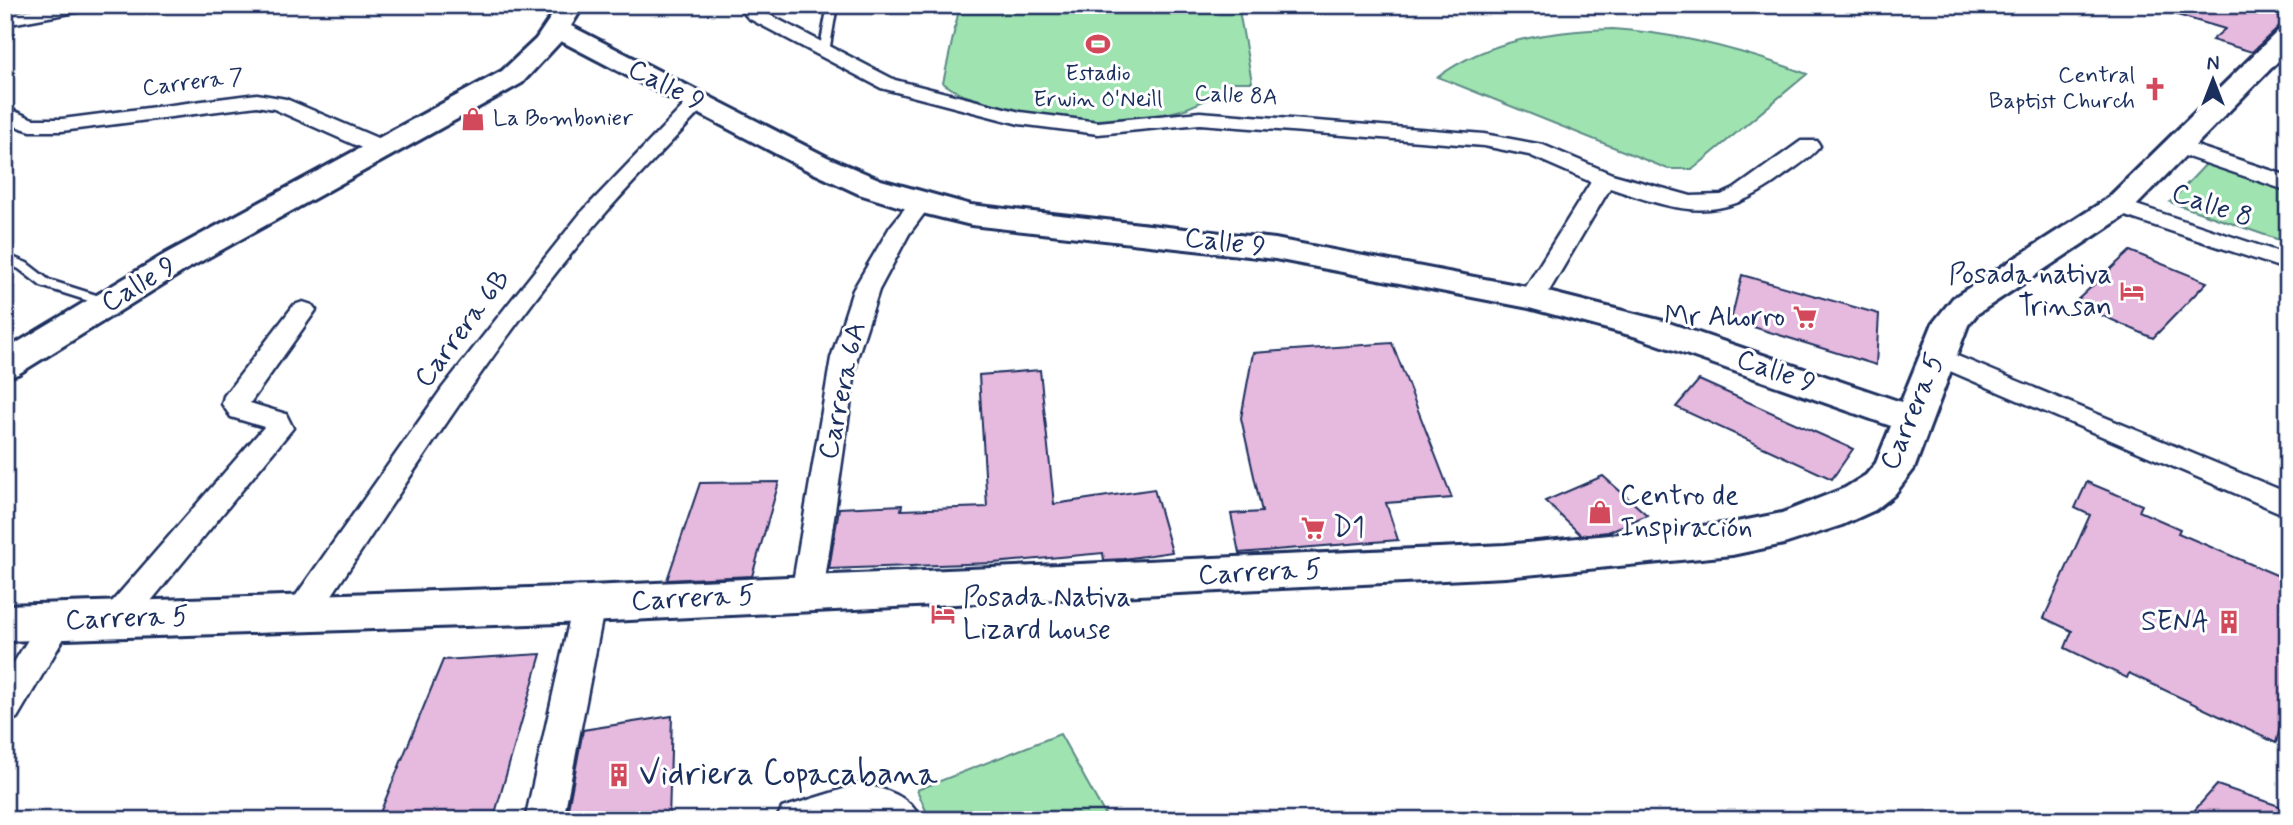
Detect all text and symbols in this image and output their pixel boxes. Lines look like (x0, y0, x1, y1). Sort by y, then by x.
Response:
sports icon: Estadio Erwin O'Neill (1084, 30, 1112, 58)
north arrow (2178, 46, 2248, 116)
street label: Calle 9 (621, 51, 711, 121)
text: N (2207, 52, 2219, 77)
place label: Estadio Erwin O'Neill (1033, 59, 1163, 115)
place label: Central Baptist Church (1989, 61, 2135, 117)
street label: Carrera 7 (141, 62, 245, 104)
church icon: Central Baptist Church (2141, 75, 2169, 103)
street label: Calle 8A (1193, 79, 1279, 113)
place label: La Bombonier (493, 104, 633, 134)
shop icon: La Bombonier (459, 105, 487, 133)
street label: Calle 8 (2166, 175, 2258, 237)
street label: Calle 9 (1182, 220, 1268, 266)
street label: Calle 9 (95, 248, 183, 322)
place label: Posada nativa Trinsan (1949, 257, 2112, 326)
street label: Carrera 6B (406, 262, 520, 396)
hotel icon: Posada nativa Trinsan (2118, 277, 2146, 305)
place label: Mr Ahorro (1664, 299, 1785, 336)
supermarket icon: Mr Ahorro (1791, 303, 1819, 331)
street label: Carrera 6A (810, 319, 876, 463)
street label: Calle 9 (1731, 341, 1821, 403)
street label: Carrera 5 (1872, 348, 1954, 476)
place label: Centro de Inspiración (1620, 478, 1753, 547)
shop icon: Centro de Inspiración (1586, 498, 1614, 526)
place label: D1 (1333, 510, 1365, 547)
supermarket icon: D1 (1299, 514, 1327, 542)
street label: Carrera 5 (1197, 551, 1323, 595)
street label: Carrera 5 (630, 577, 756, 621)
place label: Posada Nativa Lizard house (963, 580, 1131, 649)
street label: Carrera 5 (65, 598, 189, 640)
hotel icon: Posada Nativa Lizard house (929, 600, 957, 628)
place label: SENA (2141, 604, 2209, 641)
building icon: SENA (2215, 608, 2243, 636)
place label: Vidriera Copacabana (639, 753, 938, 797)
building icon: Vidriera Copacabana (605, 761, 633, 789)

